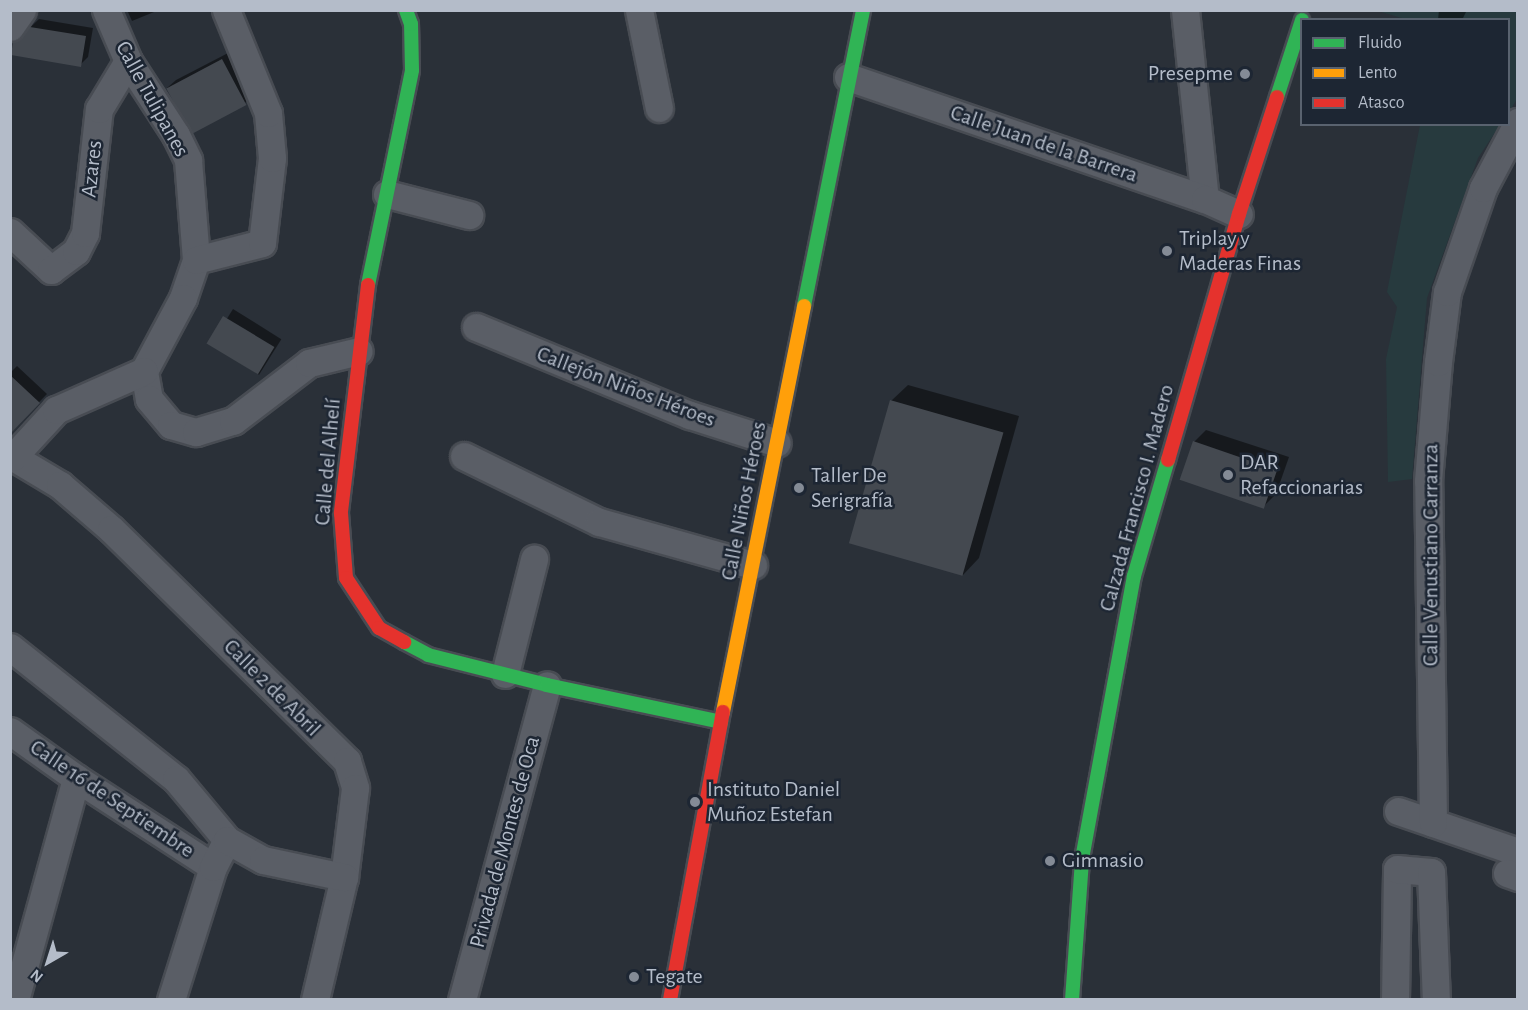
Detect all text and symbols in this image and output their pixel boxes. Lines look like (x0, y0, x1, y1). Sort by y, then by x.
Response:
legend (1300, 18, 1510, 126)
text: Fluido (1358, 34, 1402, 52)
street label: Calle Tulipanes (109, 37, 195, 161)
place label: Presepme (1148, 61, 1233, 87)
text: Lento (1358, 64, 1397, 82)
marker: Presepme (1238, 67, 1252, 81)
text: Atasco (1358, 94, 1405, 112)
street label: Calle Juan de la Barrera (947, 100, 1141, 188)
street label: Azares (76, 139, 108, 199)
place label: Triplay y Maderas Finas (1179, 225, 1301, 276)
marker: Triplay y Maderas Finas (1160, 244, 1174, 258)
street label: Callejón Niños Héroes (533, 341, 719, 433)
street label: Calzada Francisco I. Madero (1094, 382, 1180, 614)
street label: Calle del Alhelí (309, 397, 347, 527)
street label: Calle Niños Héroes (716, 419, 772, 583)
street label: Calle Venustiano Carranza (1418, 444, 1444, 666)
place label: DAR Refaccionarias (1240, 449, 1363, 500)
place label: Taller De Serigrafía (811, 462, 893, 514)
marker: DAR Refaccionarias (1221, 468, 1235, 482)
marker: Taller De Serigrafía (792, 481, 806, 495)
street label: Calle 2 de Abril (218, 634, 326, 742)
street label: Privada de Montes de Oca (464, 733, 546, 951)
street label: Calle 16 de Septiembre (25, 734, 199, 864)
place label: Instituto Daniel Muñoz Estefan (707, 776, 840, 828)
marker: Instituto Daniel Muñoz Estefan (688, 795, 702, 809)
place label: Gimnasio (1062, 848, 1144, 874)
marker: Gimnasio (1043, 854, 1057, 868)
north arrow (18, 932, 78, 992)
place label: Tegate (646, 964, 703, 990)
text: N (27, 966, 46, 986)
marker: Tegate (627, 970, 641, 984)

